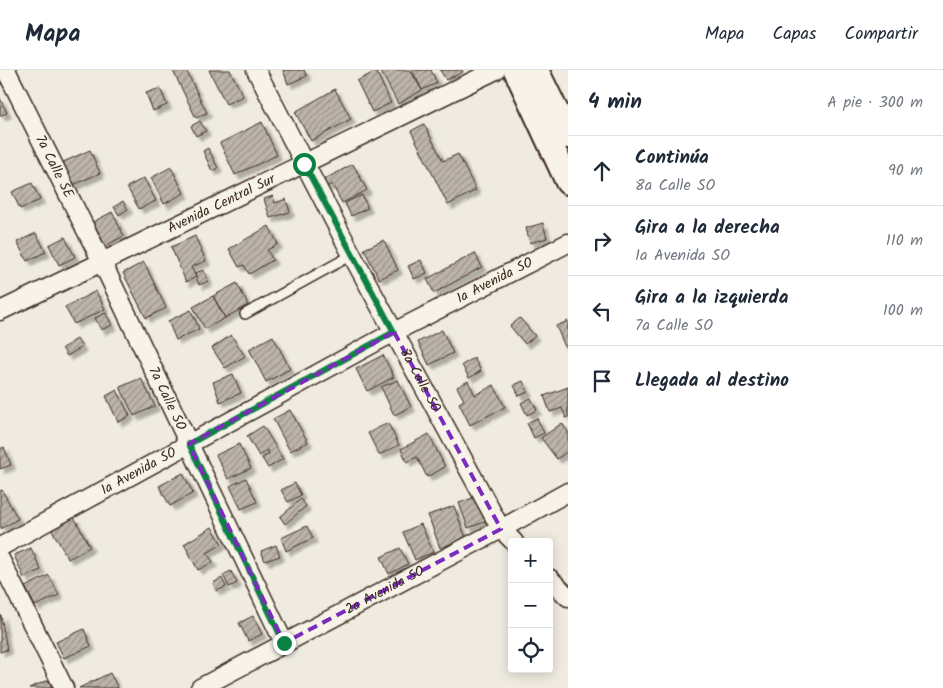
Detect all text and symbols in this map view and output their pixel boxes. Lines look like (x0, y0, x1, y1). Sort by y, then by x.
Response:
text: Mapa (25, 15, 81, 54)
text: Mapa (705, 20, 745, 49)
text: Capas (773, 20, 817, 49)
text: Compartir (845, 20, 918, 49)
text: 4 min (588, 86, 642, 119)
text: A pie · 300 m (827, 90, 923, 115)
street label: 7a Calle SE (29, 131, 80, 203)
text: Continúa (635, 143, 709, 173)
route start (293, 153, 316, 176)
icon: ahead (588, 157, 616, 185)
text: 90 m (888, 158, 923, 183)
street label: Avenida Central Sur (164, 168, 280, 239)
text: 8a Calle SO (635, 173, 715, 198)
text: Gira a la derecha (635, 213, 780, 243)
icon: right (588, 227, 616, 255)
text: 110 m (886, 228, 923, 253)
text: 1a Avenida SO (635, 243, 730, 268)
street label: 1a Avenida SO (453, 252, 537, 309)
text: Gira a la izquierda (635, 283, 788, 313)
icon: left (588, 297, 616, 325)
text: 100 m (883, 298, 923, 323)
text: 7a Calle SO (635, 313, 713, 338)
street label: 8a Calle SO (394, 344, 447, 417)
street label: 7a Calle SO (143, 363, 192, 435)
text: Llegada al destino (635, 366, 789, 396)
icon: arrive (588, 367, 616, 395)
street label: 1a Avenida SO (97, 441, 181, 501)
map controls (508, 538, 553, 673)
button: + (508, 538, 553, 583)
street label: 2a Avenida SO (341, 560, 429, 620)
button: − (508, 583, 553, 628)
button: locate (508, 628, 553, 673)
route end (273, 632, 296, 655)

